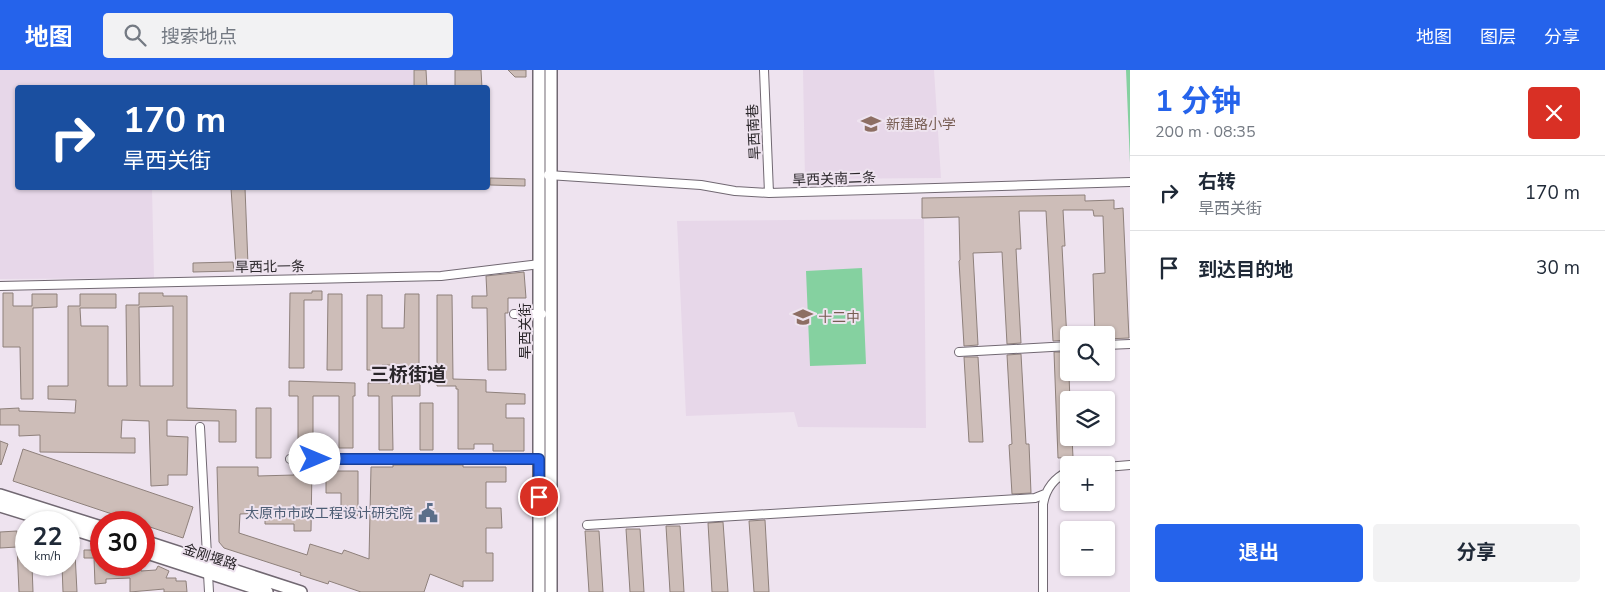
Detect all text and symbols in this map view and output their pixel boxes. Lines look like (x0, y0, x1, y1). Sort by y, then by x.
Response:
search box (103, 13, 453, 58)
text: 地图 (25, 21, 73, 53)
icon: search (121, 21, 149, 49)
text: 搜索地点 (161, 24, 237, 50)
text: 地图 (1416, 25, 1452, 49)
text: 图层 (1480, 25, 1516, 49)
text: 分享 (1544, 25, 1580, 49)
text: 1 分钟 (1155, 81, 1241, 122)
button: close (1528, 87, 1580, 139)
text: 170 m (123, 97, 226, 144)
street label: 旱西南巷 (743, 104, 765, 160)
icon: right (40, 105, 105, 170)
school or university icon: 新建路小学 (860, 113, 882, 135)
place label: 新建路小学 (886, 115, 956, 134)
text: 200 m · 08:35 (1155, 121, 1256, 143)
text: 旱西关街 (123, 146, 211, 176)
street label: 旱西关南二条 (792, 168, 876, 190)
text: 右转 (1198, 169, 1236, 195)
icon: right (1155, 179, 1183, 207)
text: 170 m (1525, 180, 1580, 206)
text: 旱西关街 (1198, 198, 1262, 220)
icon: arrive (1155, 254, 1183, 282)
text: 30 m (1536, 255, 1580, 281)
street label: 旱西北一条 (235, 257, 305, 277)
text: 到达目的地 (1198, 257, 1293, 283)
street label: 旱西关街 (516, 303, 535, 359)
school or university icon: 十二中 (792, 306, 814, 328)
place label: 十二中 (818, 308, 860, 327)
map controls (1060, 326, 1115, 576)
button: search (1060, 326, 1115, 381)
district label: 三桥街道 (370, 362, 446, 388)
button: layers (1060, 391, 1115, 446)
position arrow (288, 432, 340, 484)
button: + (1060, 456, 1115, 511)
pin (518, 476, 560, 518)
icon: arrive (525, 483, 553, 511)
public building icon: 太原市市政工程设计研究院 (417, 502, 439, 524)
place label: 太原市市政工程设计研究院 (245, 504, 413, 523)
speed limit sign: 30 (90, 511, 155, 576)
text: 22 (32, 520, 63, 554)
button: − (1060, 521, 1115, 576)
button: 退出 (1155, 524, 1363, 582)
button: 分享 (1373, 524, 1580, 582)
street label: 金刚堰路 (180, 539, 240, 575)
text: km/h (34, 548, 61, 564)

